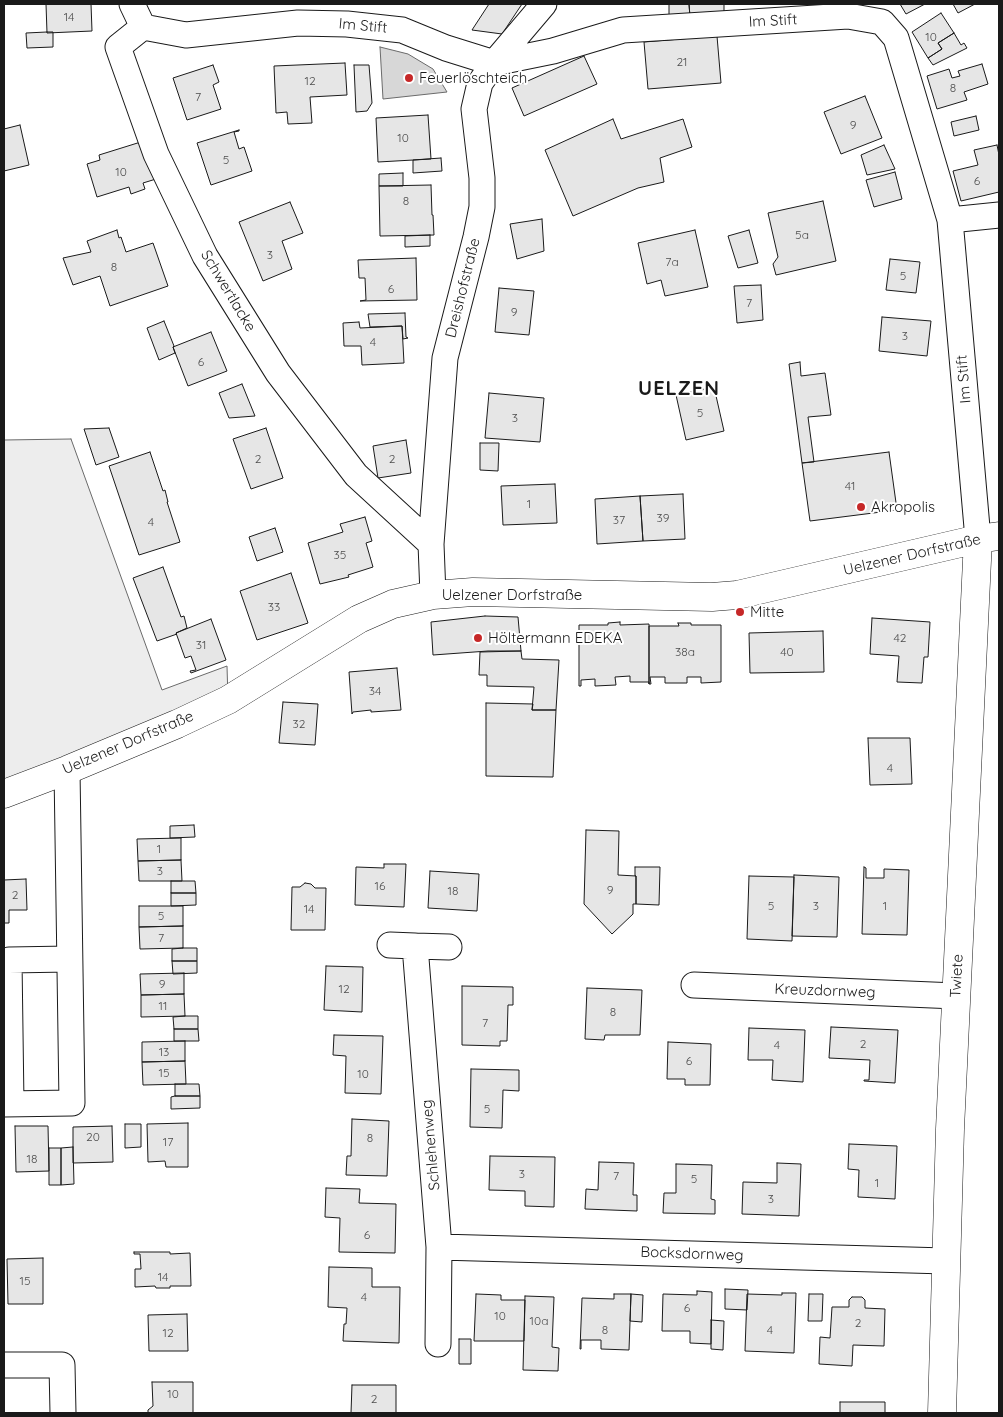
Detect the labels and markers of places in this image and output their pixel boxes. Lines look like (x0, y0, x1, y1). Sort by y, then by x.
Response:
place label: Feuerlöschteich (419, 69, 527, 87)
marker: Feuerlöschteich (403, 72, 415, 84)
place label: Akropolis (871, 498, 935, 516)
marker: Akropolis (855, 501, 867, 513)
place label: Mitte (750, 603, 784, 621)
marker: Mitte (734, 606, 746, 618)
place label: Höltermann EDEKA (488, 629, 622, 647)
marker: Höltermann EDEKA (472, 632, 484, 644)

